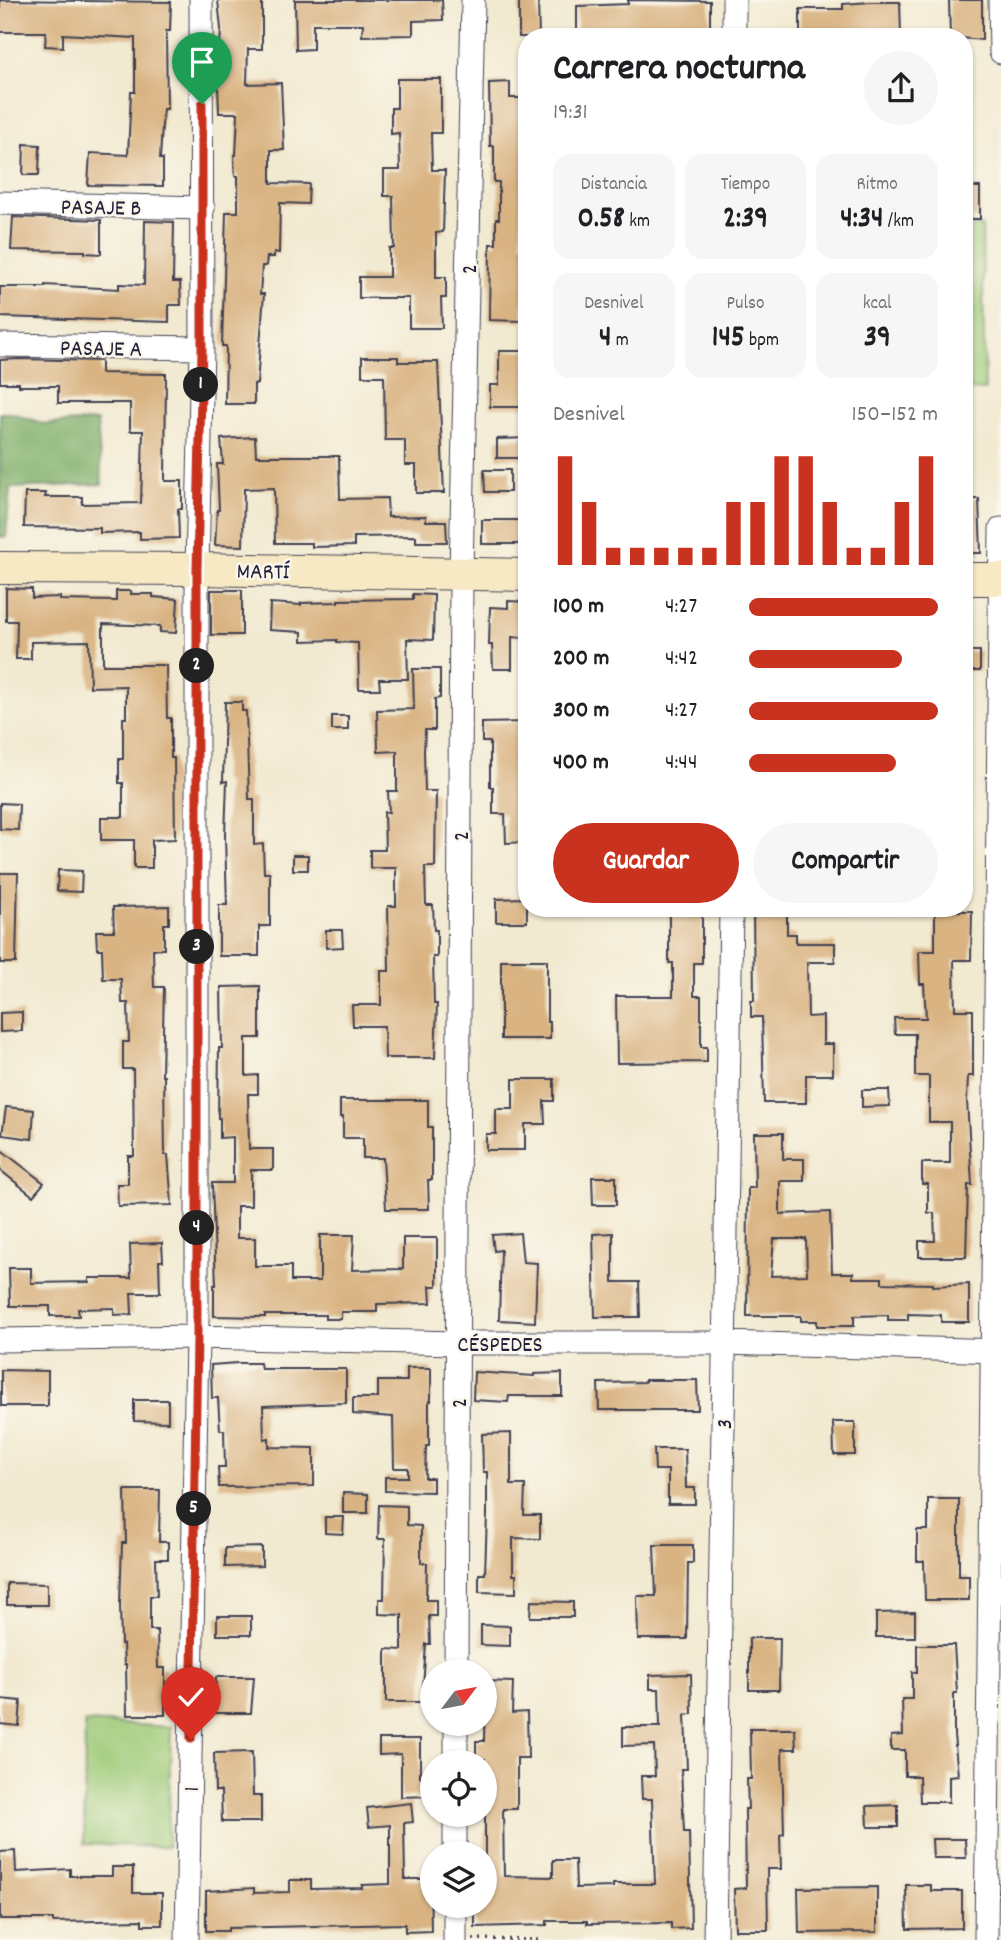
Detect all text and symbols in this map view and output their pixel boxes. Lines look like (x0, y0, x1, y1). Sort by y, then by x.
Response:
pin (172, 32, 232, 104)
icon: arrive (183, 43, 221, 81)
text: Carrera nocturna (553, 43, 805, 98)
button: share (864, 51, 938, 125)
text: 19:31 (553, 97, 588, 130)
text: Distancia (581, 172, 647, 199)
text: Tiempo (721, 172, 770, 199)
text: Ritmo (857, 172, 898, 199)
street label: PASAJE B (60, 192, 142, 227)
text: 0.58 (578, 199, 625, 242)
text: 2:39 (723, 199, 768, 242)
text: 4:34 (840, 199, 883, 242)
text: km (625, 209, 650, 236)
text: /km (883, 209, 914, 236)
street label: 2 (455, 264, 488, 274)
text: Desnivel (584, 291, 643, 318)
text: Pulso (727, 291, 764, 318)
text: kcal (863, 291, 892, 318)
text: 4 (599, 318, 611, 361)
text: 145 (712, 318, 745, 361)
text: 39 (864, 318, 891, 361)
text: m (611, 328, 629, 355)
text: bpm (745, 328, 779, 355)
street label: PASAJE A (59, 333, 142, 368)
pin: 1 (184, 368, 218, 402)
text: 1 (198, 371, 203, 398)
text: Desnivel (553, 399, 625, 432)
text: 150–152 m (852, 399, 938, 432)
street label: MARTÍ (236, 557, 290, 590)
text: 100 m (553, 591, 604, 624)
text: 4:27 (665, 591, 697, 624)
text: 200 m (553, 643, 609, 676)
text: 4:42 (665, 643, 698, 676)
pin: 2 (180, 648, 214, 684)
text: 2 (192, 652, 201, 679)
text: 300 m (553, 695, 609, 728)
text: 4:27 (665, 695, 697, 728)
text: 400 m (553, 747, 609, 780)
text: 4:44 (665, 747, 697, 780)
button: Guardar (553, 823, 739, 903)
button: Compartir (753, 823, 938, 903)
street label: 2 (447, 831, 480, 841)
pin: 3 (180, 930, 214, 964)
text: 3 (192, 933, 201, 960)
pin: 4 (180, 1210, 214, 1246)
text: 4 (193, 1214, 200, 1241)
street label: CÉSPEDES (457, 1330, 543, 1363)
street label: 2 (445, 1398, 478, 1408)
street label: 3 (710, 1419, 743, 1429)
pin: 5 (176, 1492, 212, 1526)
text: 5 (189, 1495, 198, 1522)
north arrow (420, 1659, 497, 1736)
map controls (420, 1659, 497, 1918)
pin (161, 1667, 221, 1739)
icon: check (172, 1678, 210, 1716)
button: locate (420, 1750, 497, 1827)
street label: 1 (177, 1786, 210, 1792)
button: layers (420, 1841, 497, 1918)

